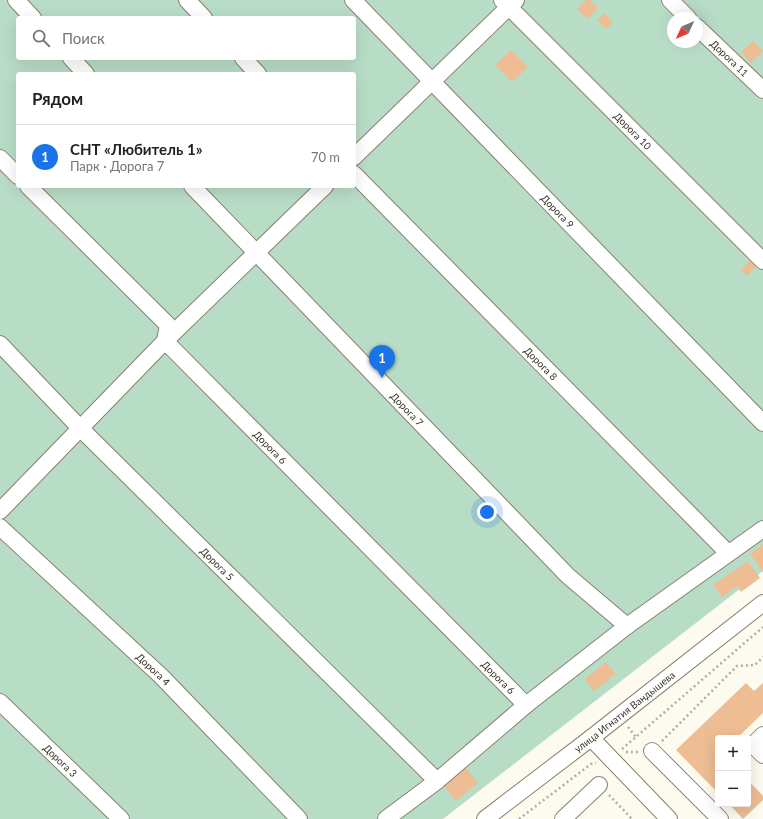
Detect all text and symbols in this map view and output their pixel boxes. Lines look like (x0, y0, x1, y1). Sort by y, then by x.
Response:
north arrow (667, 12, 703, 48)
search box (16, 16, 356, 60)
icon: search (30, 27, 52, 49)
text: Поиск (62, 29, 105, 47)
street label: Дорога 11 (708, 37, 751, 79)
text: Рядом (32, 88, 83, 109)
street label: Дорога 10 (612, 110, 654, 152)
text: СНТ «Любитель 1» (70, 140, 203, 158)
text: 1 (41, 149, 49, 165)
text: 70 m (311, 149, 340, 165)
text: Парк · Дорога 7 (70, 158, 164, 174)
street label: Дорога 9 (539, 192, 577, 230)
street label: Дорога 8 (522, 344, 560, 383)
pin: 1 (369, 345, 395, 378)
street label: Дорога 7 (388, 390, 426, 429)
street label: Дорога 6 (251, 428, 289, 466)
your location (477, 502, 497, 522)
street label: Дорога 5 (198, 545, 237, 583)
street label: Дорога 4 (134, 650, 173, 688)
street label: Дорога 6 (479, 658, 518, 696)
street label: улица Игнатия Вандышева (572, 669, 677, 755)
map controls (715, 735, 751, 807)
button: + (715, 735, 751, 771)
street label: Дорога 3 (41, 741, 80, 779)
button: − (715, 771, 751, 807)

